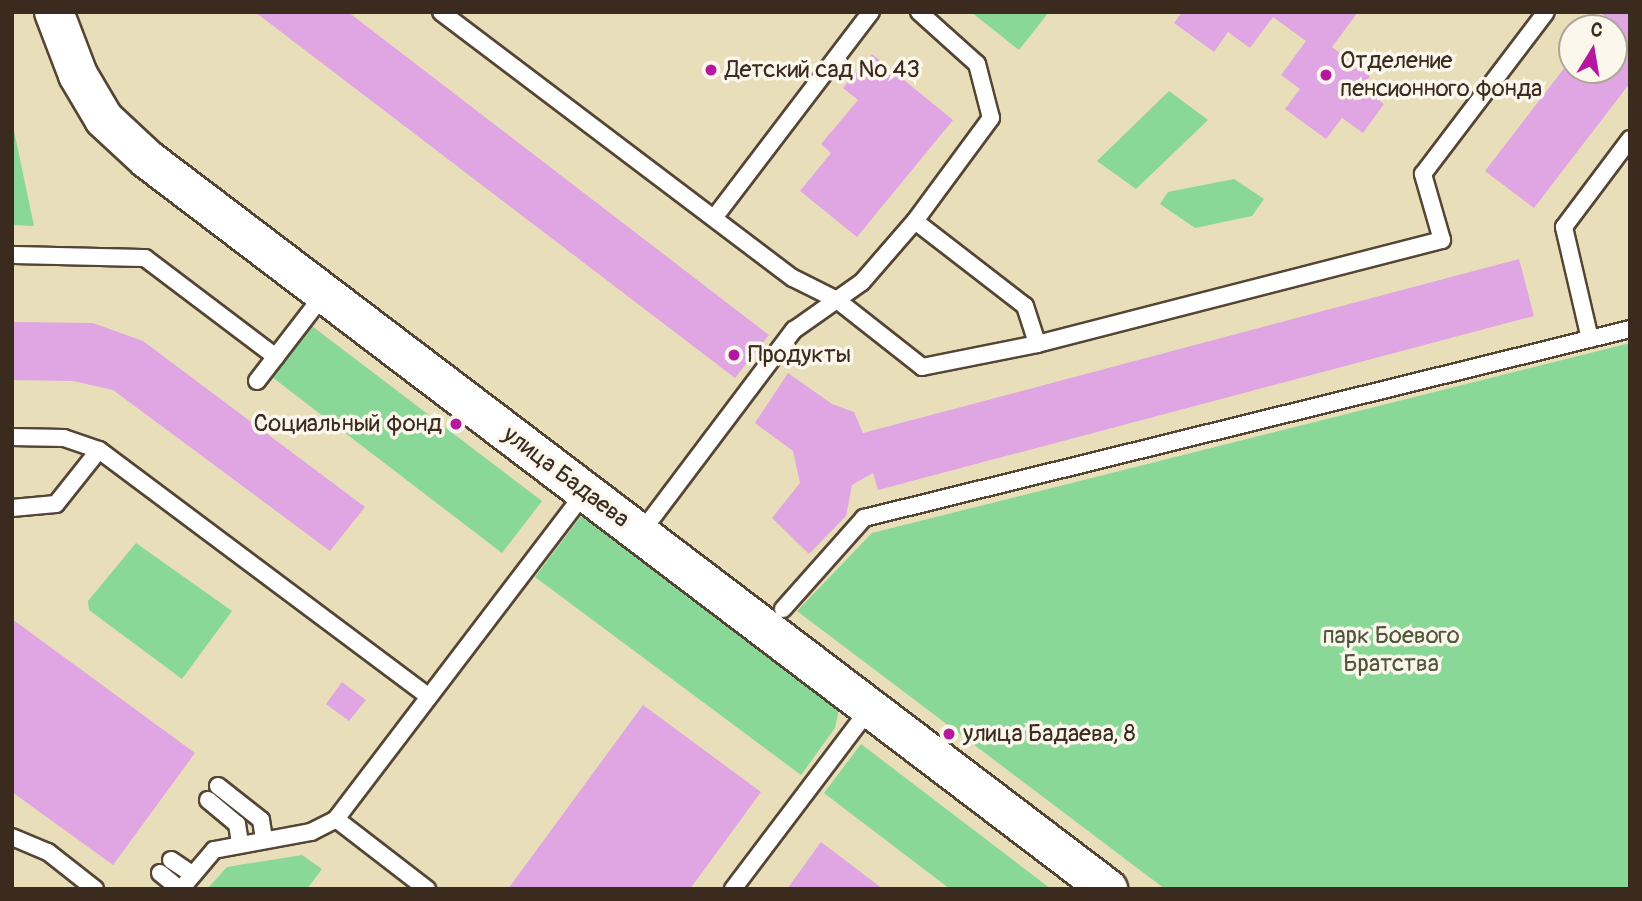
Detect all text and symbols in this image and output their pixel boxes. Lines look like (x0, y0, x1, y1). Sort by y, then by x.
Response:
north arrow (1558, 14, 1628, 84)
text: С (1589, 17, 1605, 43)
place label: Отделение пенсионного фонда (1340, 47, 1542, 103)
place label: Детский сад № 43 (725, 56, 920, 84)
marker: Детский сад № 43 (703, 62, 719, 78)
marker: Отделение пенсионного фонда (1318, 67, 1334, 83)
place label: Продукты (748, 341, 851, 369)
marker: Продукты (726, 347, 742, 363)
place label: Социальный фонд (253, 410, 442, 438)
marker: Социальный фонд (448, 416, 464, 432)
street label: улица Бадаева (497, 420, 635, 534)
park label: парк Боевого Братства (1322, 622, 1460, 678)
place label: улица Бадаева, 8 (963, 720, 1136, 748)
marker: улица Бадаева, 8 (941, 726, 957, 742)

